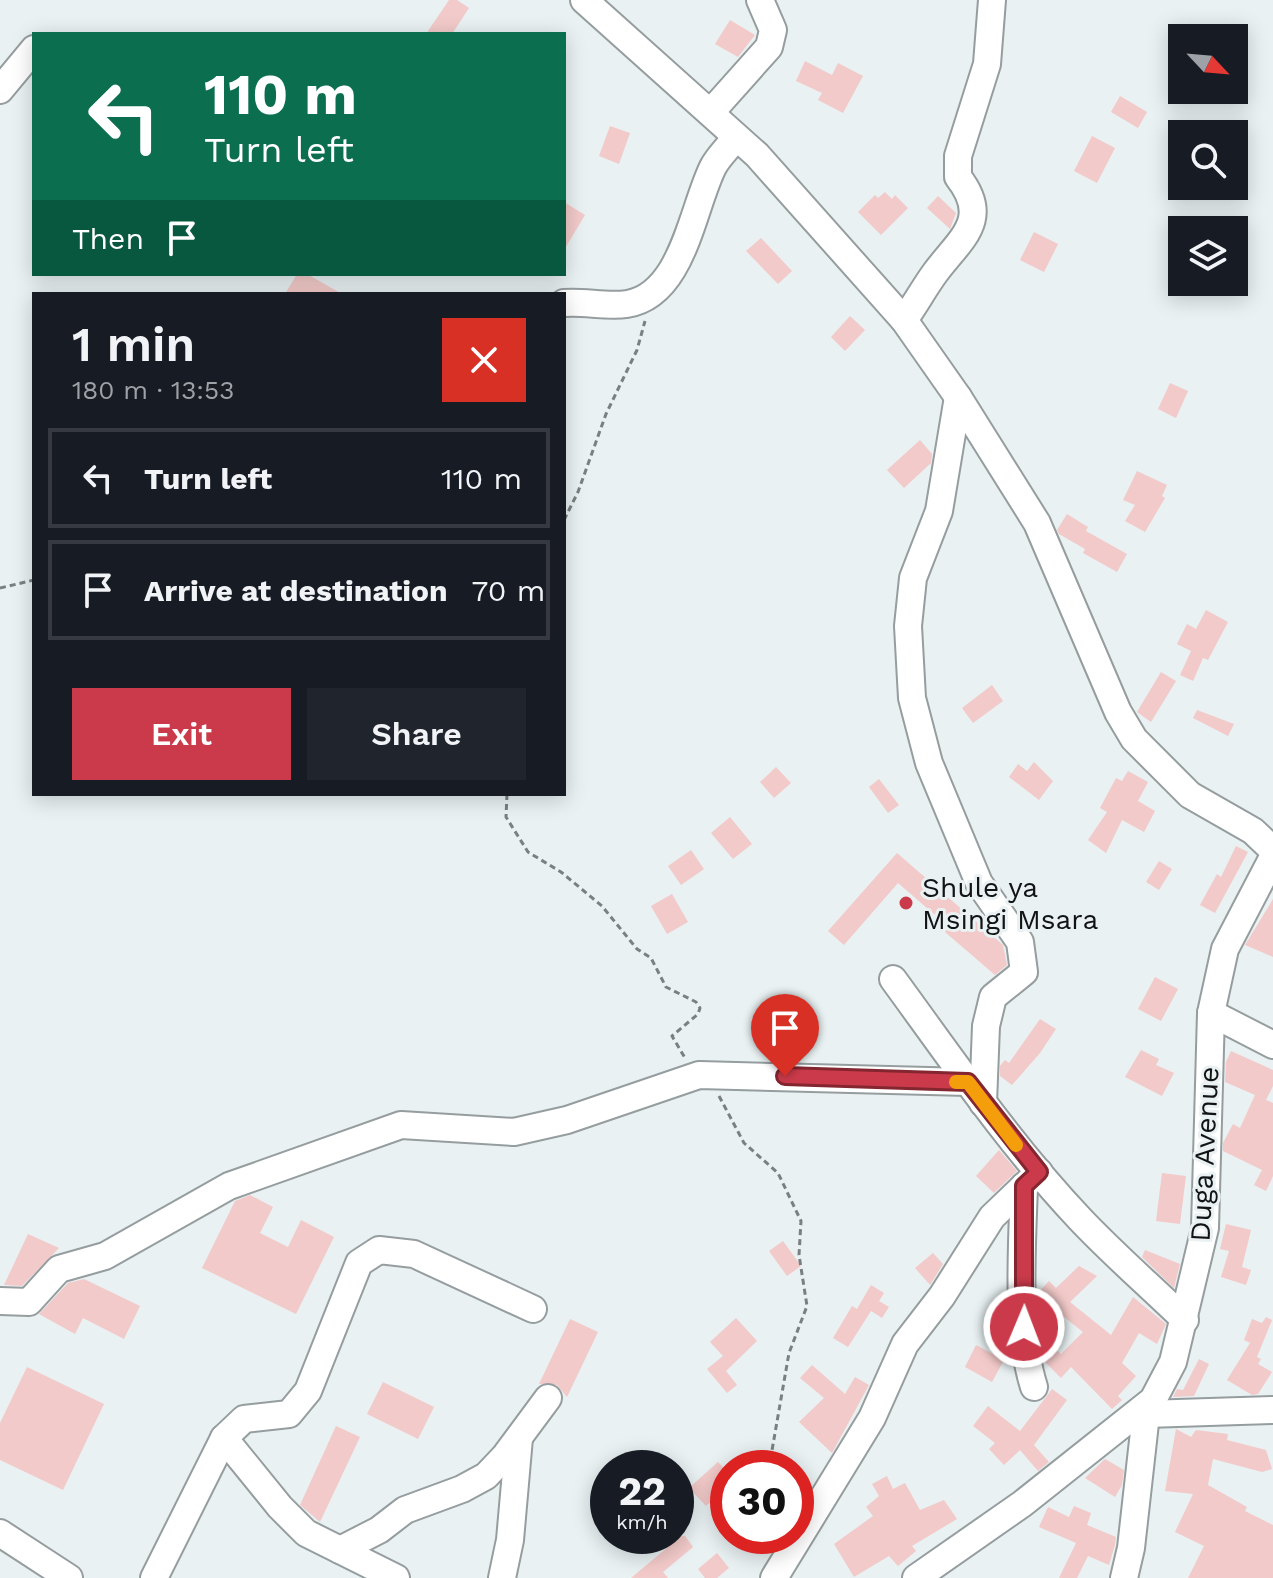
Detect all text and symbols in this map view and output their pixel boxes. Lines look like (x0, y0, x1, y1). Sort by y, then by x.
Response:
north arrow (1168, 24, 1248, 104)
map controls (1168, 24, 1248, 296)
text: 110 m (204, 62, 357, 128)
icon: left (72, 64, 176, 168)
button: search (1168, 120, 1248, 200)
text: Turn left (204, 129, 354, 171)
icon: arrive (160, 216, 204, 260)
button: layers (1168, 216, 1248, 296)
text: Then (72, 221, 144, 256)
text: 1 min (72, 316, 195, 373)
button: close (442, 318, 526, 402)
text: 180 m · 13:53 (72, 375, 234, 405)
icon: left (76, 456, 120, 500)
text: Turn left (144, 461, 272, 496)
text: 110 m (441, 461, 522, 496)
icon: arrive (76, 568, 120, 612)
text: Arrive at destination (144, 573, 448, 608)
text: 70 m (472, 573, 545, 608)
button: Exit (72, 688, 291, 780)
button: Share (307, 688, 526, 780)
place label: Shule ya Msingi Msara (922, 871, 1098, 936)
marker: Shule ya Msingi Msara (897, 894, 915, 912)
pin (751, 994, 819, 1076)
icon: arrive (763, 1006, 807, 1050)
street label: Duga Avenue (1183, 1066, 1226, 1242)
position arrow (982, 1285, 1066, 1369)
speed limit sign: 30 (710, 1450, 814, 1554)
text: 22 (618, 1468, 666, 1515)
text: km/h (616, 1510, 668, 1534)

